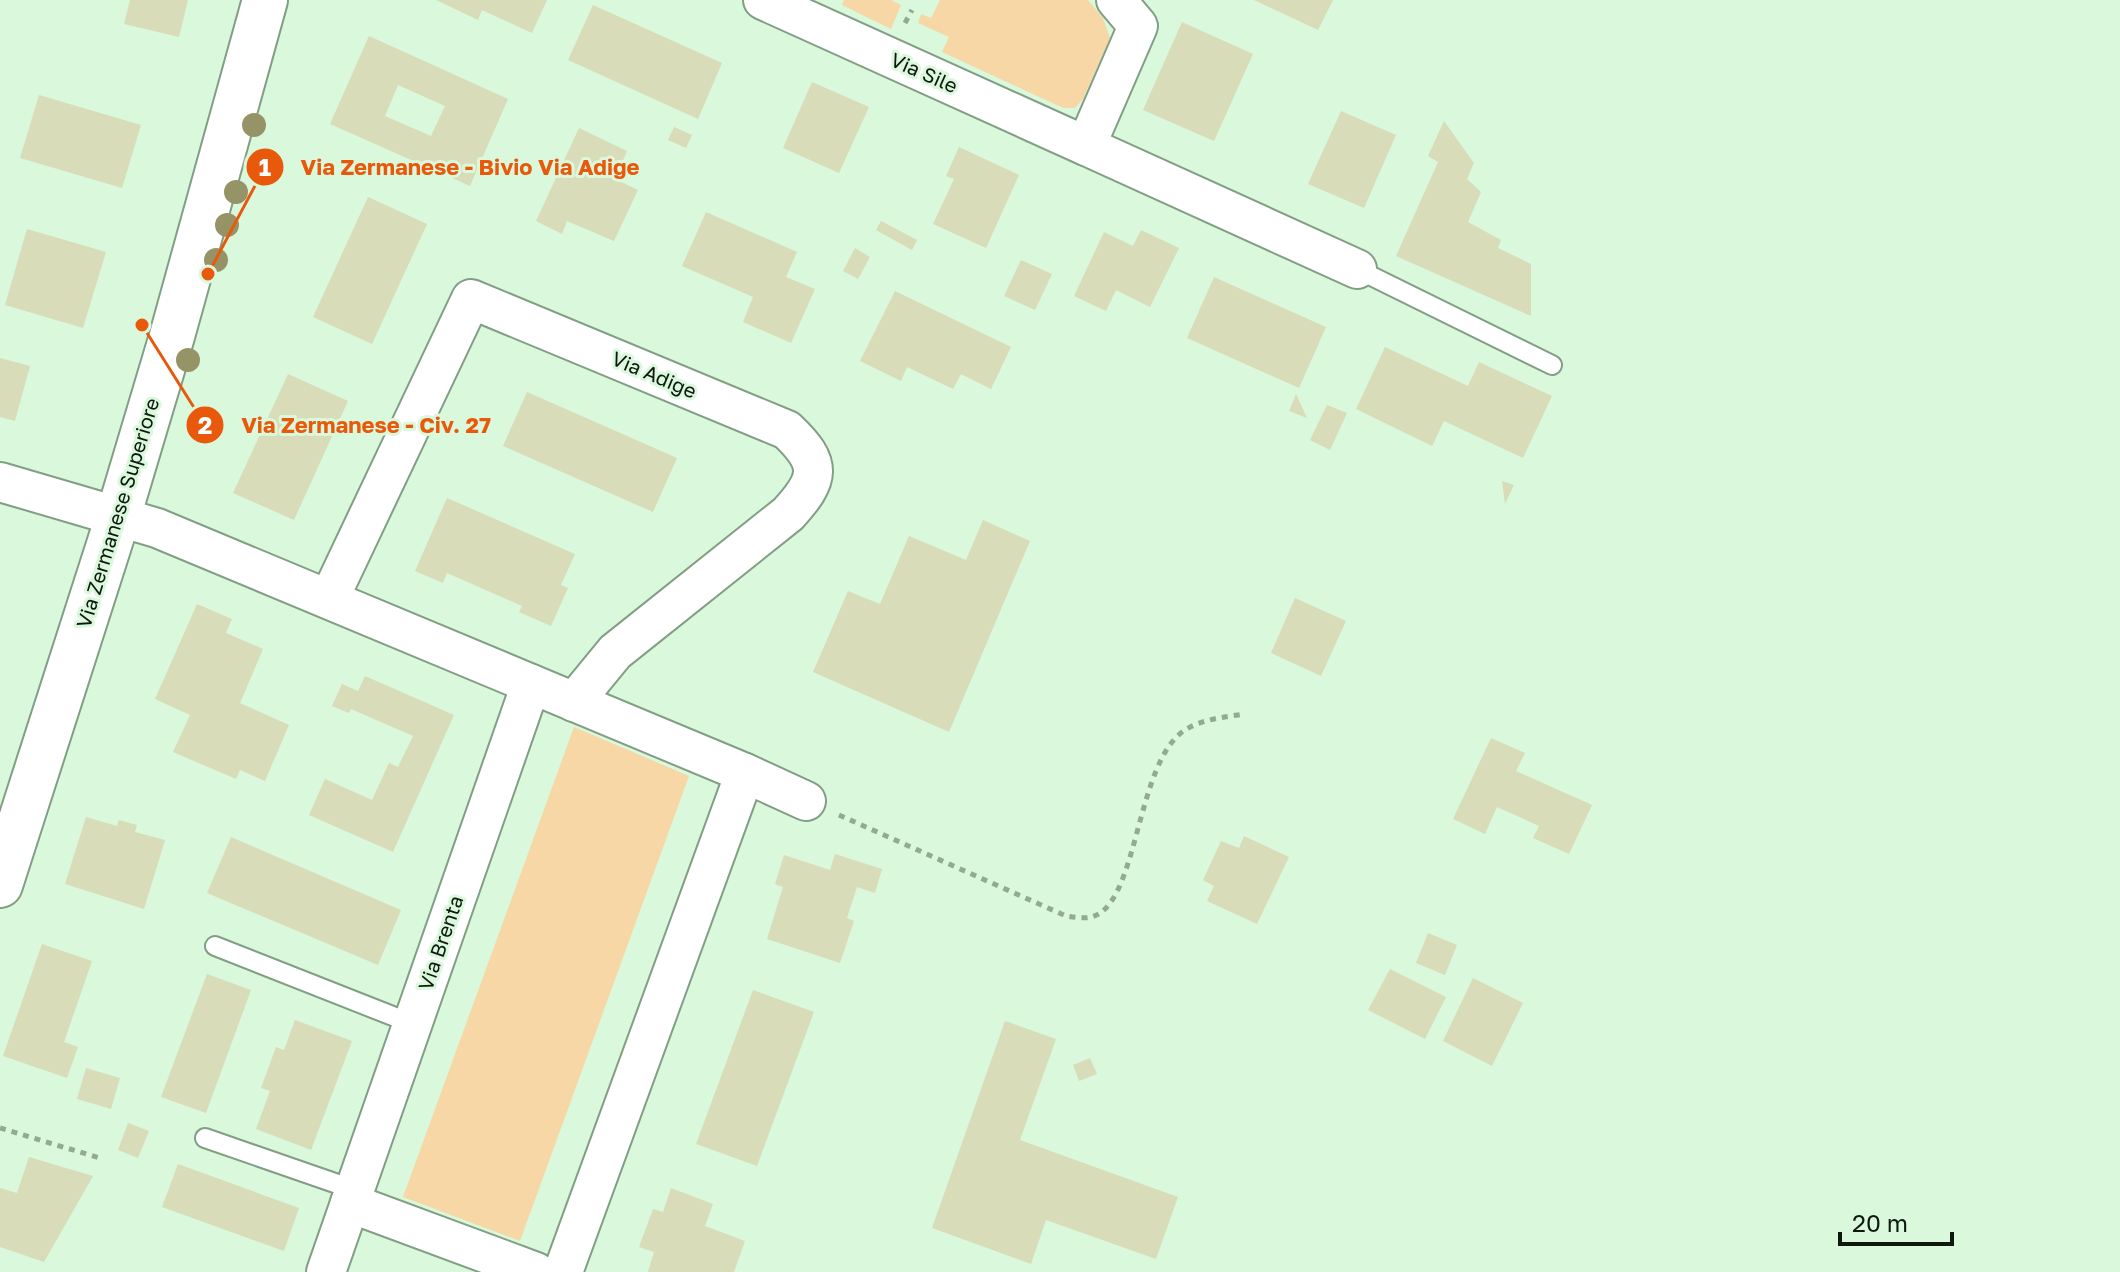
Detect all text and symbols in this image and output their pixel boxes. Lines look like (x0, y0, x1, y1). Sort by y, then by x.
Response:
street label: Via Sile (887, 47, 962, 97)
callout: Via Zermanese - Bivio Via Adige (245, 144, 656, 190)
text: 1 (259, 152, 271, 181)
text: Via Zermanese - Bivio Via Adige (301, 153, 639, 180)
street label: Via Adige (608, 345, 700, 403)
street label: Via Zermanese Superiore (71, 395, 164, 631)
callout: Via Zermanese - Civ. 27 (185, 402, 506, 448)
text: 2 (198, 410, 212, 439)
text: Via Zermanese - Civ. 27 (241, 411, 491, 438)
street label: Via Brenta (413, 892, 468, 993)
scale bar (1840, 1196, 1952, 1246)
text: 20 m (1852, 1208, 1908, 1237)

